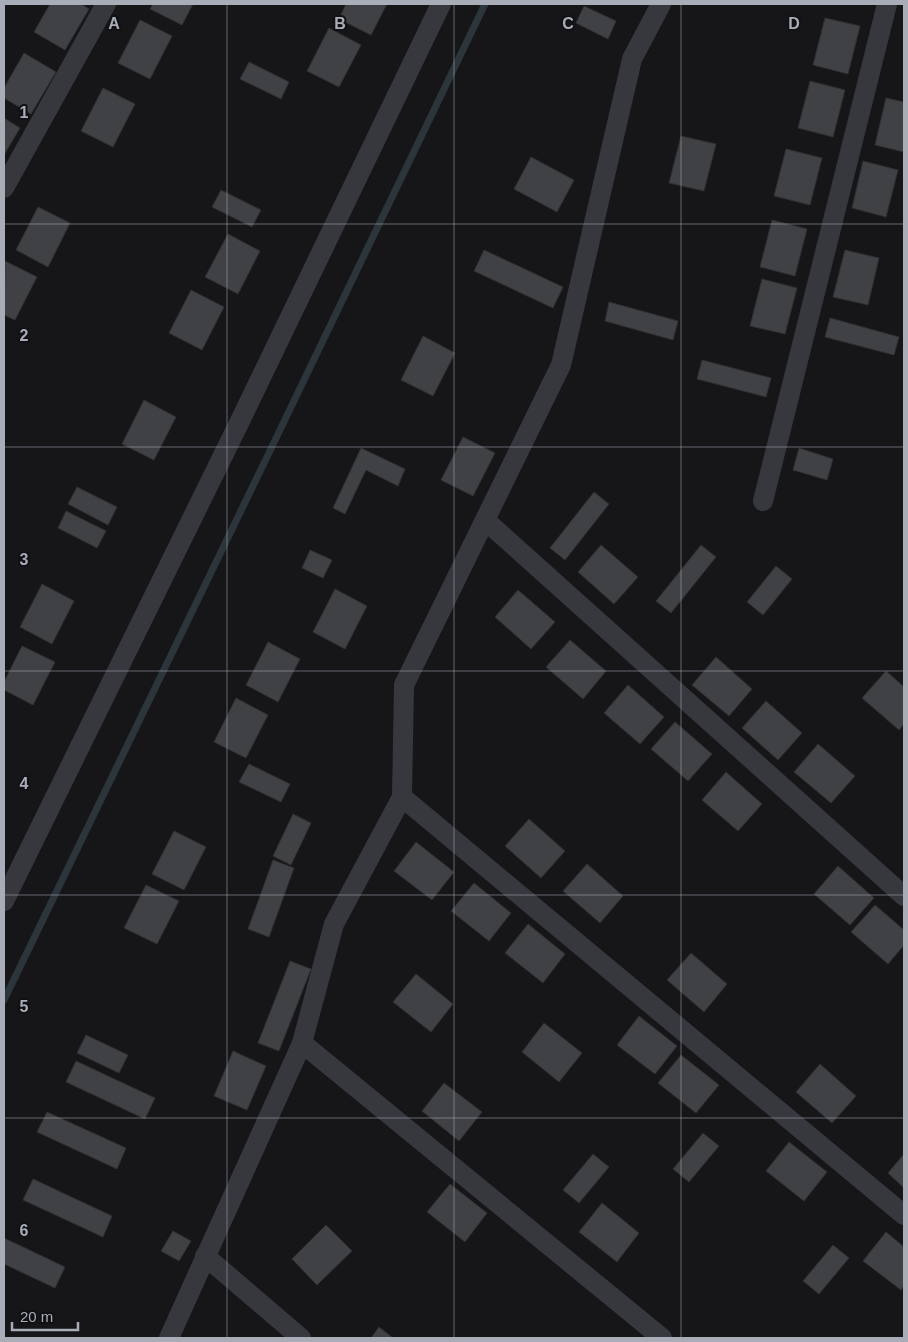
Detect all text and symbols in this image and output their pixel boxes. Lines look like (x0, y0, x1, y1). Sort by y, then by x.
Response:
text: A (108, 15, 120, 32)
text: B (334, 15, 346, 32)
text: C (562, 15, 574, 32)
text: D (788, 15, 800, 32)
text: 1 (20, 104, 29, 121)
text: 2 (20, 327, 29, 344)
text: 3 (20, 551, 29, 568)
text: 4 (20, 775, 29, 792)
text: 5 (20, 998, 29, 1015)
text: 6 (20, 1222, 29, 1239)
scale bar (12, 1300, 79, 1332)
text: 20 m (20, 1308, 53, 1325)

